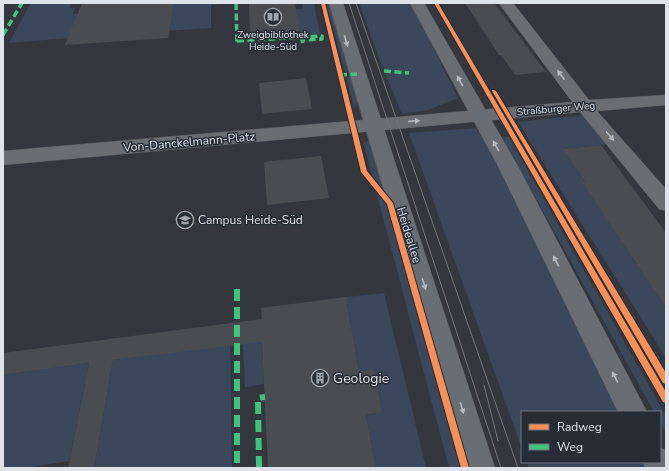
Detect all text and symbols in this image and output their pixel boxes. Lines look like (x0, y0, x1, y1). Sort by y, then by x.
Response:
library icon: Zweigbibliothek Heide-Süd (263, 7, 283, 27)
place label: Zweigbibliothek Heide-Süd (237, 28, 310, 54)
one-way arrow (343, 35, 349, 47)
one-way arrow (557, 69, 565, 80)
one-way arrow (457, 75, 464, 87)
street label: Straßburger Weg (516, 99, 596, 119)
one-way arrow (408, 118, 420, 125)
street label: Von-Danckelmann-Platz (121, 128, 256, 156)
one-way arrow (605, 130, 614, 141)
one-way arrow (493, 140, 500, 152)
street label: Heideallee (393, 205, 425, 265)
school or university icon: Campus Heide-Süd (175, 210, 195, 230)
place label: Campus Heide-Süd (198, 212, 303, 228)
one-way arrow (553, 255, 559, 267)
one-way arrow (421, 278, 427, 290)
building icon: Geologie (310, 368, 330, 388)
place label: Geologie (333, 369, 389, 388)
one-way arrow (612, 371, 618, 383)
one-way arrow (459, 403, 465, 415)
legend (521, 411, 661, 463)
text: Radweg (557, 419, 602, 435)
text: Weg (557, 439, 583, 455)

